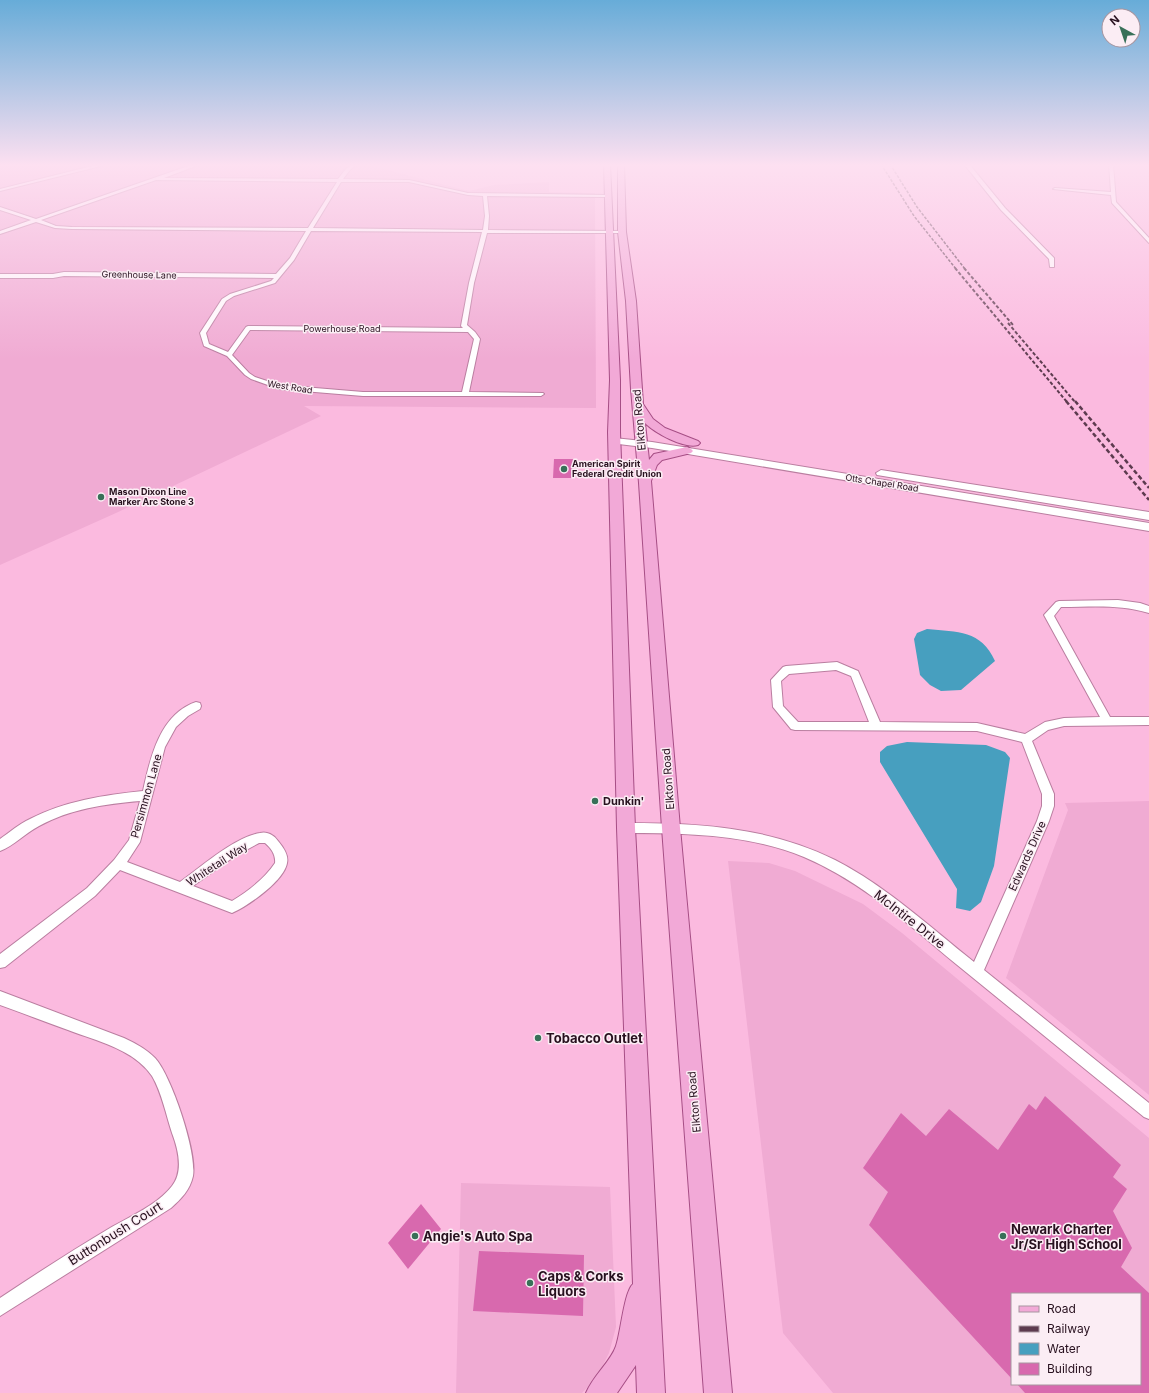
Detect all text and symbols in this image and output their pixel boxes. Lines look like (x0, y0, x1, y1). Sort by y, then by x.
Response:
north arrow (1101, 8, 1141, 48)
text: N (1107, 12, 1122, 28)
street label: Greenhouse Lane (101, 268, 177, 281)
street label: Powerhouse Road (303, 323, 381, 334)
street label: West Road (267, 378, 313, 396)
street label: Elkton Road (629, 389, 649, 451)
place label: American Spirit Federal Credit Union (572, 458, 662, 479)
marker: American Spirit Federal Credit Union (559, 464, 569, 474)
street label: Otts Chapel Road (845, 471, 919, 494)
place label: Mason Dixon Line Marker Arc Stone 3 (109, 486, 194, 507)
marker: Mason Dixon Line Marker Arc Stone 3 (96, 492, 106, 502)
street label: Elkton Road (659, 748, 677, 810)
street label: Persimmon Lane (127, 752, 165, 840)
place label: Dunkin' (603, 794, 644, 808)
marker: Dunkin' (590, 796, 600, 806)
street label: Edwards Drive (1005, 819, 1049, 893)
street label: Whitetail Way (184, 839, 250, 889)
street label: McIntire Drive (871, 886, 949, 952)
place label: Tobacco Outlet (546, 1030, 643, 1046)
marker: Tobacco Outlet (533, 1033, 543, 1043)
street label: Elkton Road (684, 1071, 704, 1133)
street label: Buttonbush Court (65, 1198, 165, 1268)
place label: Newark Charter Jr/Sr High School (1011, 1221, 1122, 1252)
place label: Angie's Auto Spa (423, 1228, 533, 1244)
marker: Angie's Auto Spa (410, 1231, 420, 1241)
marker: Newark Charter Jr/Sr High School (998, 1231, 1008, 1241)
place label: Caps & Corks Liquors (538, 1268, 623, 1299)
marker: Caps & Corks Liquors (525, 1278, 535, 1288)
legend (1011, 1293, 1141, 1385)
text: Road (1047, 1301, 1076, 1316)
text: Railway (1047, 1321, 1091, 1336)
text: Water (1047, 1341, 1081, 1356)
text: Building (1047, 1361, 1092, 1376)

